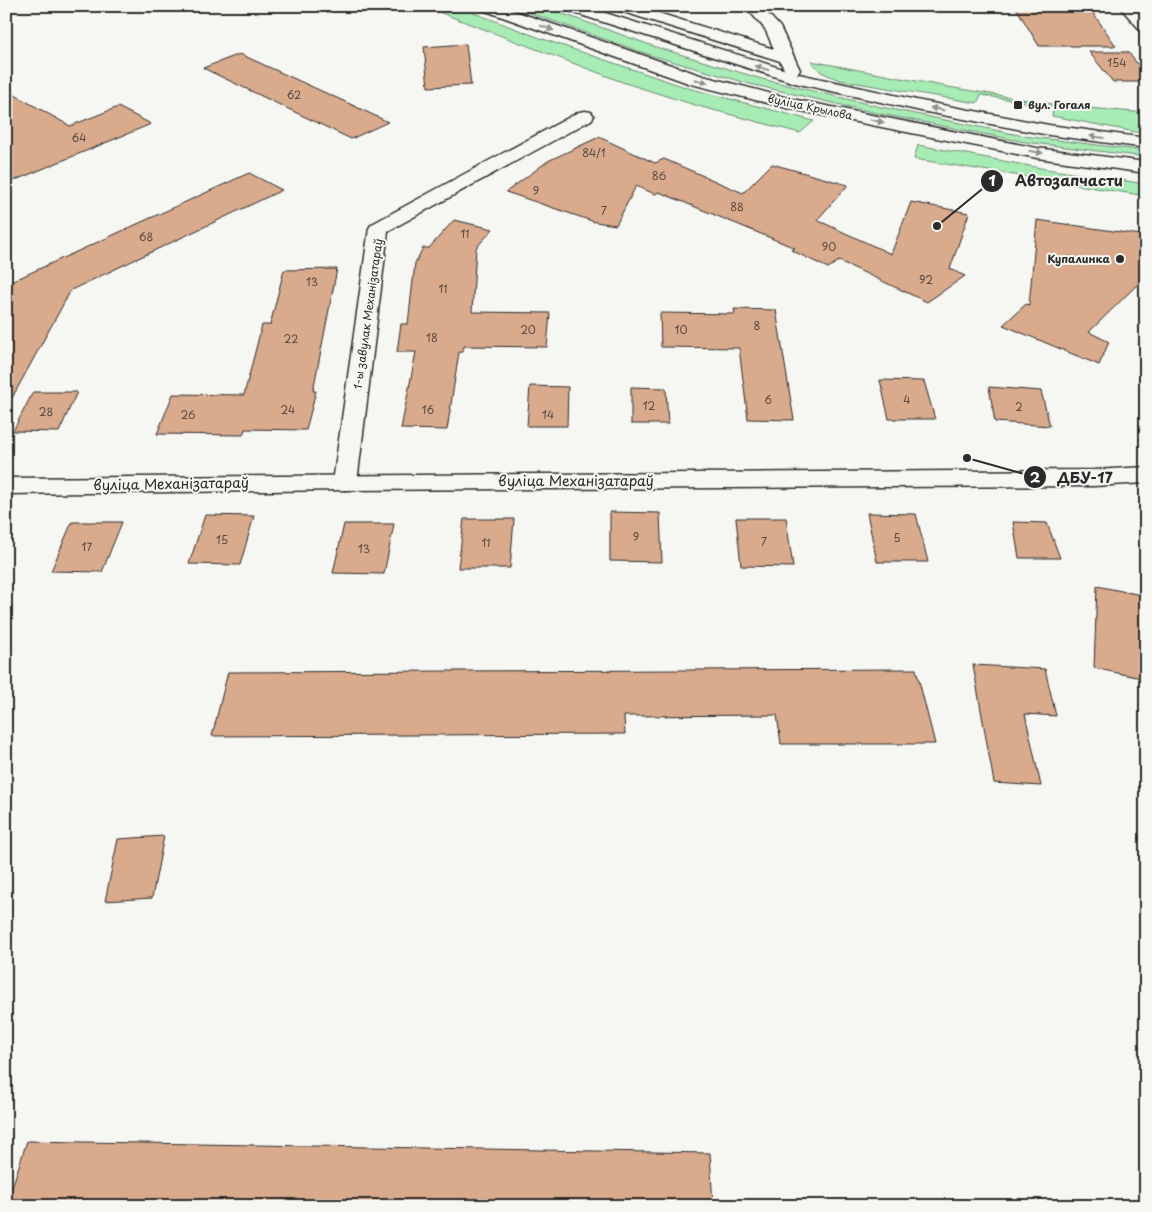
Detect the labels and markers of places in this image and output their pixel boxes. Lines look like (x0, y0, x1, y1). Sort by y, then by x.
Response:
place label: вул. Гогаля (1028, 96, 1090, 113)
marker: вул. Гогаля (1012, 99, 1024, 111)
callout: Автозапчасти (980, 166, 1133, 196)
place label: Купалинка (1048, 250, 1111, 267)
marker: Купалинка (1114, 253, 1126, 265)
callout: ДБУ-17 (1022, 462, 1122, 492)

